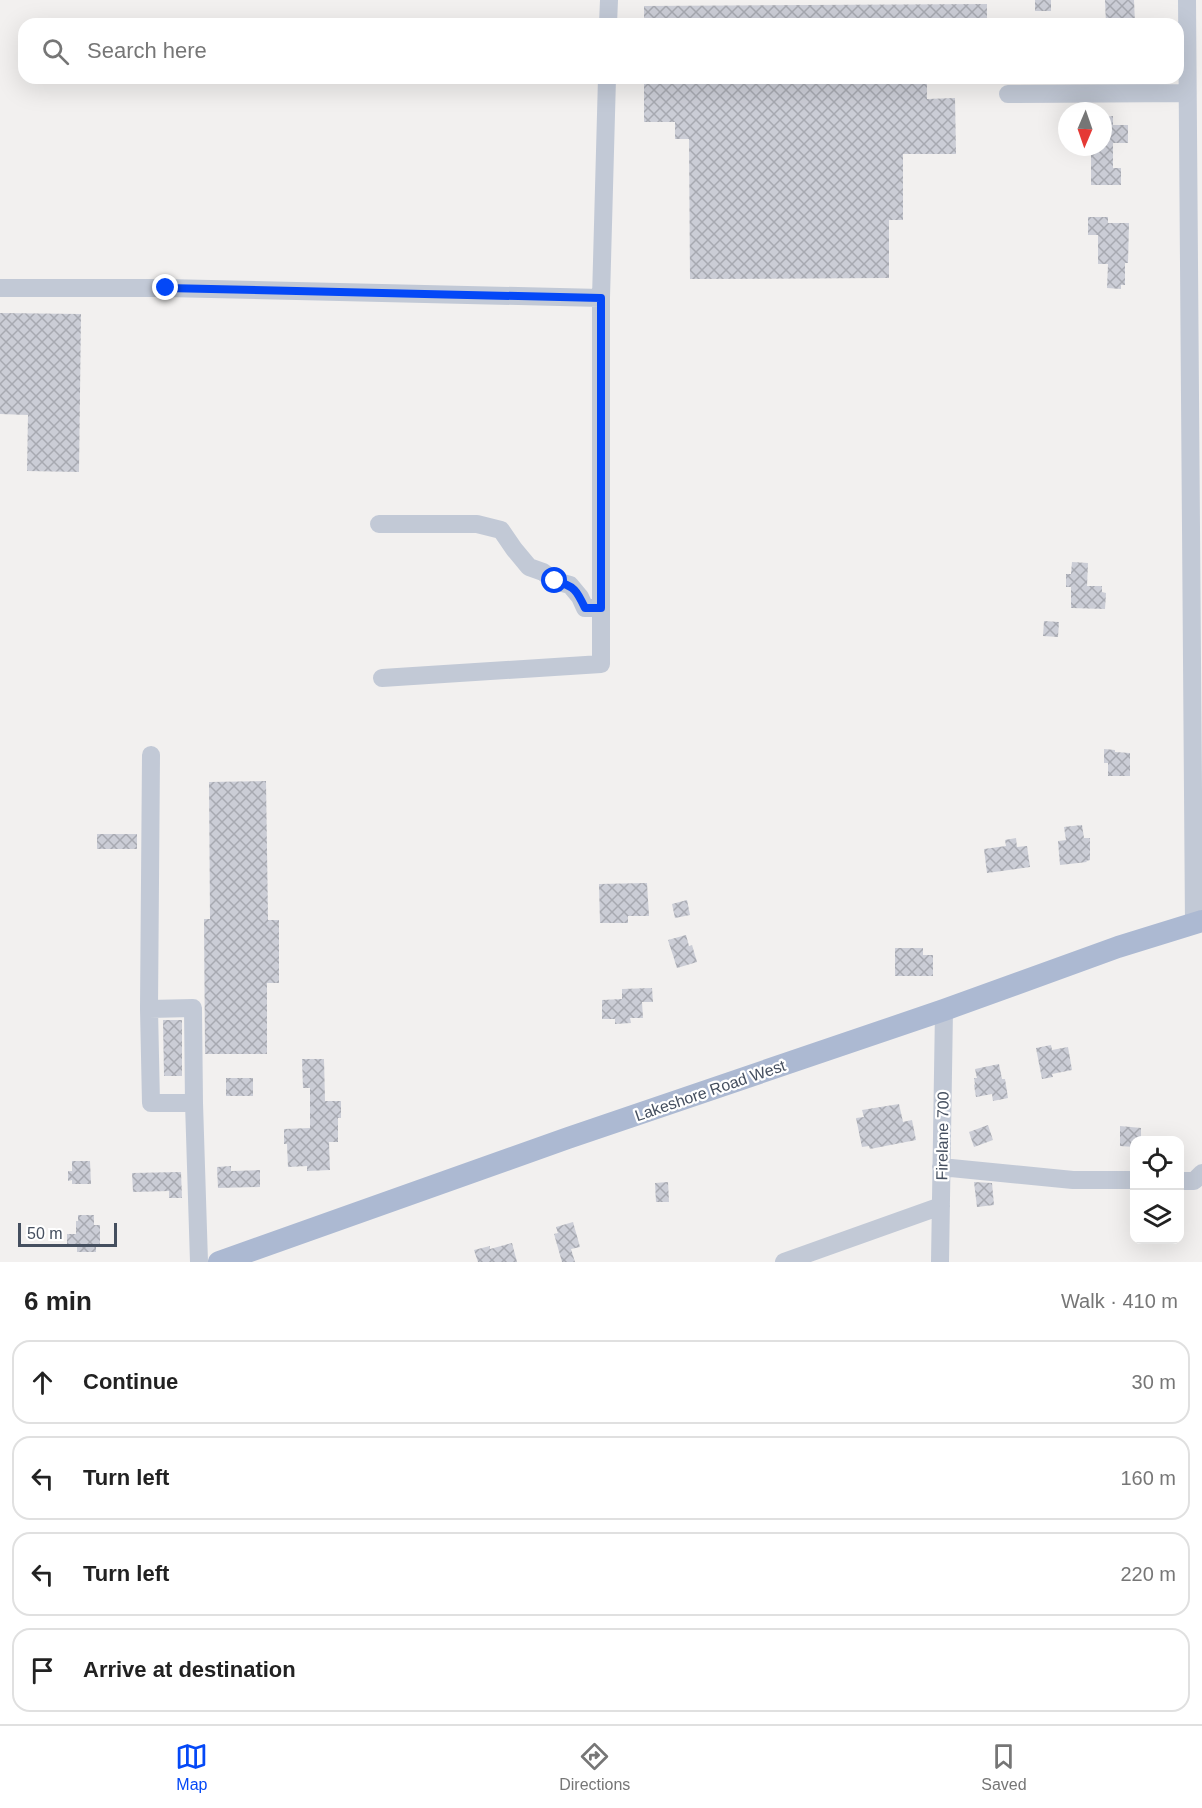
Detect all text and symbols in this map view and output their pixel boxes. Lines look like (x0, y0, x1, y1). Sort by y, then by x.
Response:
search box (18, 18, 1184, 84)
icon: search (39, 35, 72, 68)
text: Search here (87, 38, 207, 63)
north arrow (1058, 102, 1112, 156)
route end (152, 274, 178, 300)
route start (541, 567, 567, 593)
street label: Lakeshore Road West (633, 1057, 788, 1124)
street label: Firelane 700 (933, 1091, 952, 1181)
map controls (1130, 1136, 1184, 1244)
button: locate (1130, 1136, 1184, 1190)
button: layers (1130, 1190, 1184, 1244)
scale bar (18, 1220, 117, 1248)
text: 50 m (27, 1225, 63, 1242)
text: 6 min (24, 1286, 92, 1316)
text: Walk · 410 m (1061, 1290, 1178, 1312)
icon: ahead (26, 1366, 59, 1399)
text: Continue (83, 1369, 178, 1394)
text: 30 m (1132, 1371, 1176, 1393)
icon: left (26, 1462, 59, 1495)
text: Turn left (83, 1465, 169, 1490)
text: 160 m (1120, 1467, 1176, 1489)
icon: left (26, 1558, 59, 1591)
text: Turn left (83, 1561, 169, 1586)
text: 220 m (1120, 1563, 1176, 1585)
icon: arrive (26, 1654, 59, 1687)
text: Arrive at destination (83, 1657, 296, 1682)
tab: Map (175, 1740, 208, 1794)
tab: Directions (559, 1740, 630, 1794)
tab: Saved (981, 1740, 1027, 1794)

